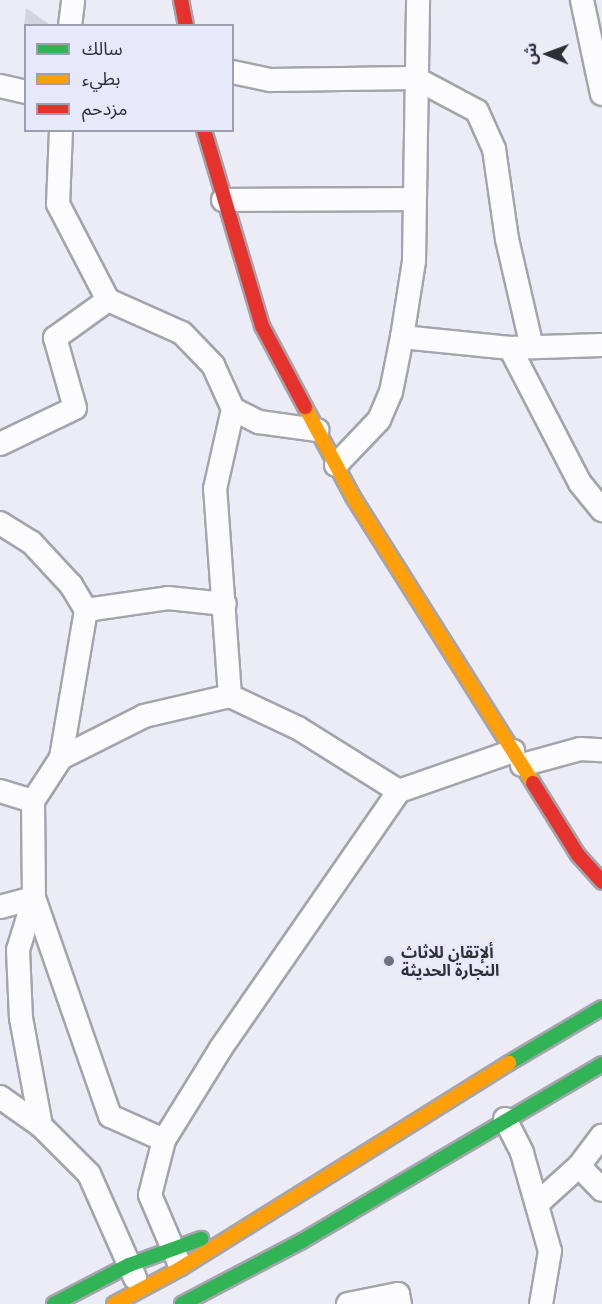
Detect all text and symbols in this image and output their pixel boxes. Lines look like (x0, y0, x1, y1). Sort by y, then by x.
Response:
legend (24, 24, 234, 132)
north arrow (518, 24, 578, 84)
text: سالك (82, 36, 123, 60)
text: ش (519, 43, 541, 65)
text: بطيء (82, 66, 120, 90)
text: مزدحم (82, 96, 127, 120)
place label: ألإتقان للاثاث النجارة الحديثة (401, 942, 499, 980)
marker: ألإتقان للاثاث النجارة الحديثة (382, 954, 396, 968)

